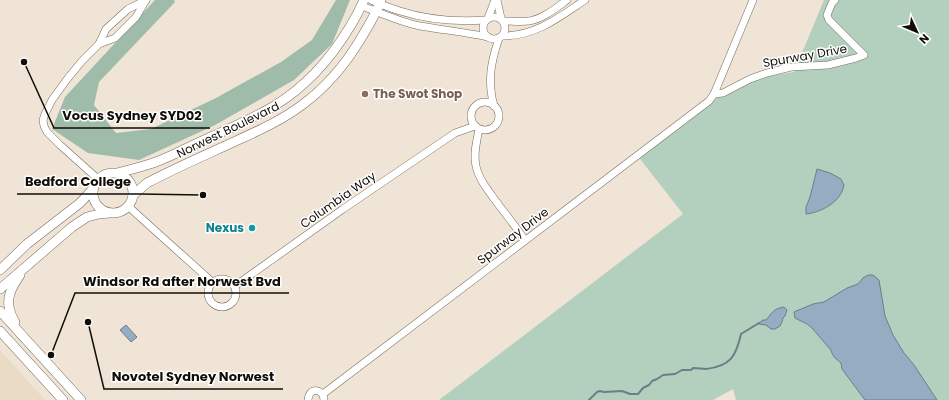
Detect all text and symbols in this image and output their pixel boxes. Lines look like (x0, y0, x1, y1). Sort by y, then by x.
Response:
north arrow (897, 12, 937, 52)
text: N (916, 30, 933, 47)
street label: Spurway Drive (761, 40, 848, 71)
place label: The Swot Shop (373, 85, 462, 102)
marker: The Swot Shop (360, 89, 370, 99)
street label: Norwest Boulevard (174, 97, 282, 162)
callout: Vocus Sydney SYD02 (54, 103, 210, 128)
text: Vocus Sydney SYD02 (62, 106, 202, 125)
street label: Columbia Way (296, 167, 379, 232)
callout: Bedford College (17, 169, 139, 194)
text: Bedford College (25, 172, 131, 191)
street label: Spurway Drive (474, 203, 552, 268)
place label: Nexus (206, 219, 244, 236)
marker: Nexus (247, 223, 257, 233)
callout: Windsor Rd after Norwest Bvd (75, 268, 289, 293)
text: Windsor Rd after Norwest Bvd (83, 272, 281, 291)
callout: Novotel Sydney Norwest (104, 364, 283, 389)
text: Novotel Sydney Norwest (112, 367, 274, 386)

